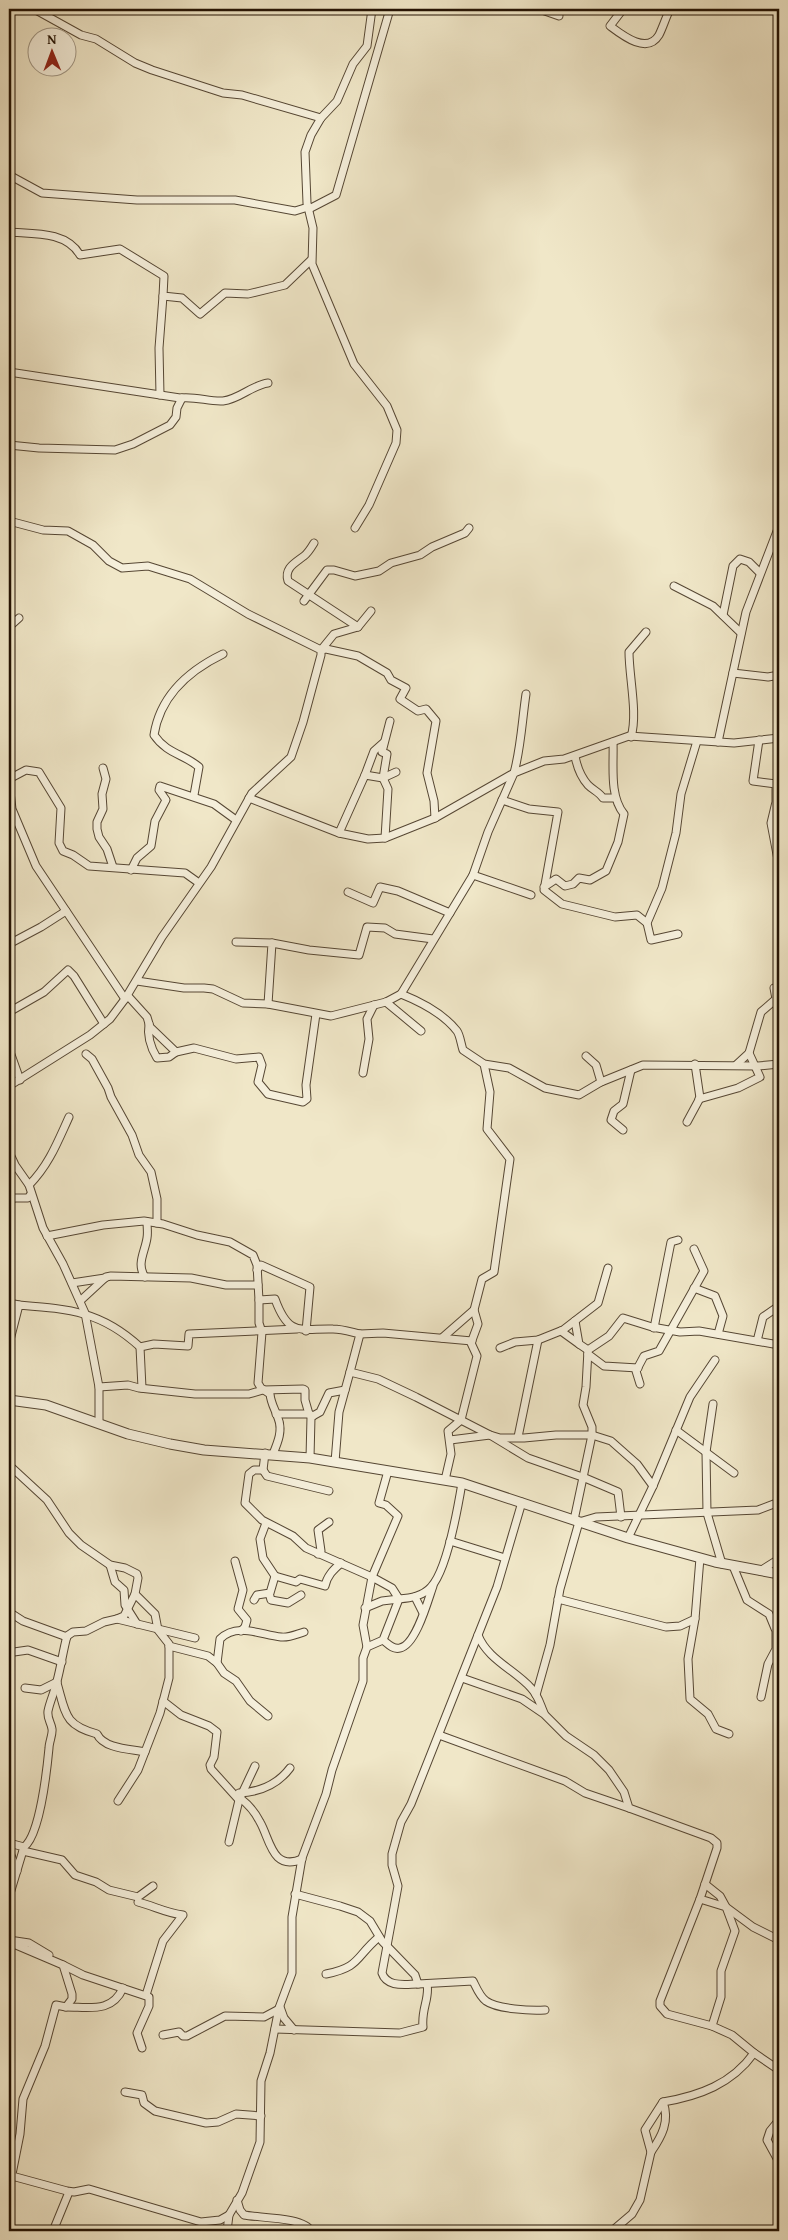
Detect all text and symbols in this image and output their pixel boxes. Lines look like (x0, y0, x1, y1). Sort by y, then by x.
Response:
north arrow (28, 28, 78, 78)
text: N (47, 29, 57, 49)

